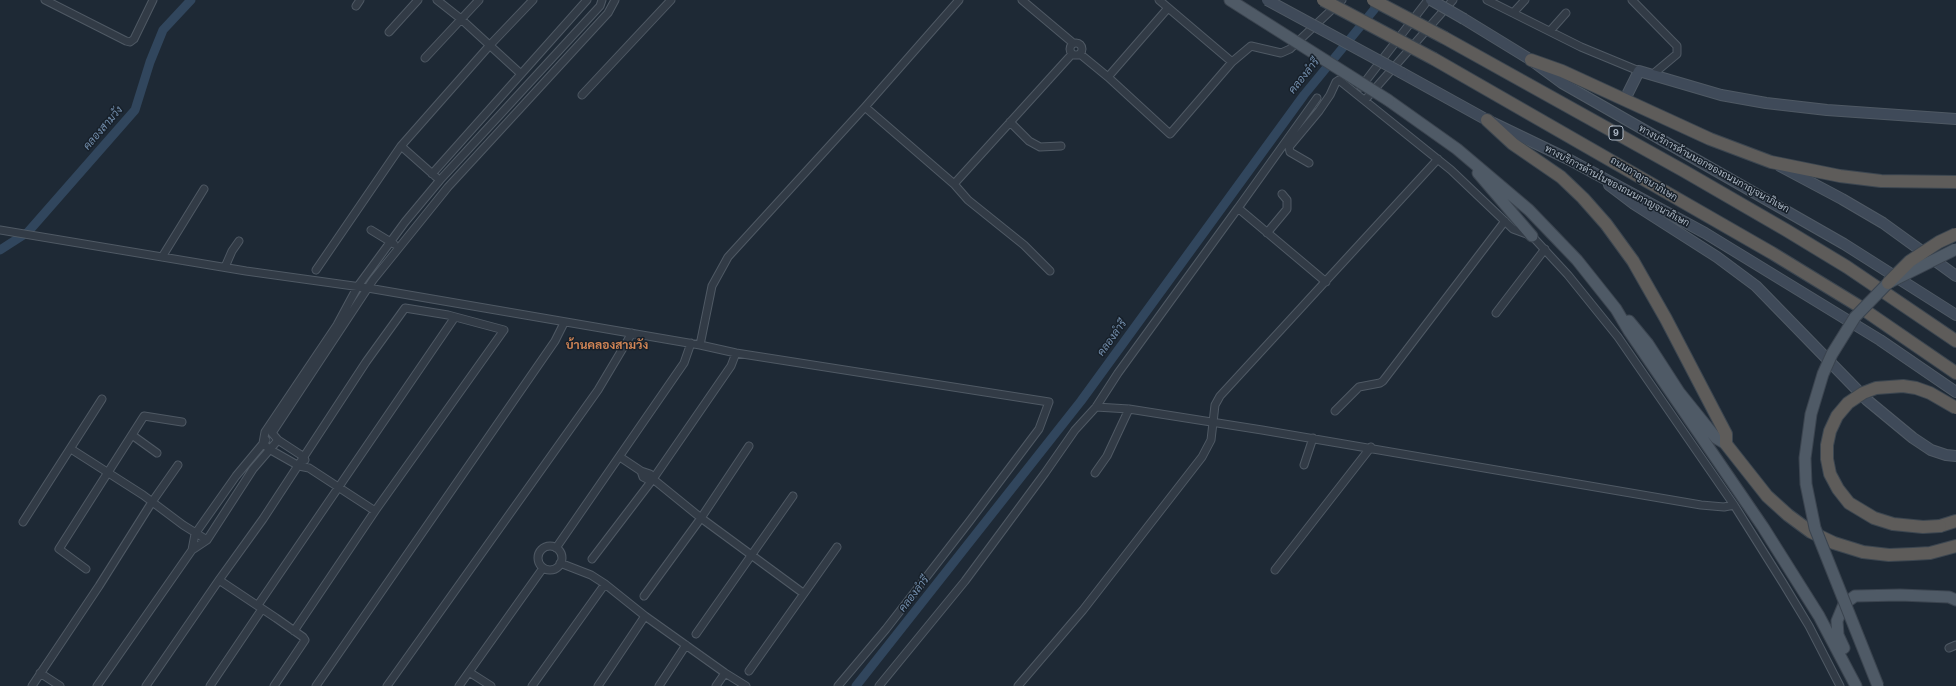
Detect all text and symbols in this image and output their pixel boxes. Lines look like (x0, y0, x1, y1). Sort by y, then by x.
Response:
water label: คลองลำรี (1286, 56, 1322, 96)
water label: คลองสามวัง (80, 103, 126, 153)
street label: ทางบริการด้านนอกของถนนกาญจนาภิเษก (1637, 122, 1791, 216)
road number: 9 (1609, 126, 1623, 140)
street label: ทางบริการด้านในของถนนกาญจนาภิเษก (1543, 143, 1691, 229)
street label: ถนนกาญจนาภิเษก (1608, 154, 1680, 204)
water label: คลองลำรี (1094, 317, 1130, 359)
district label: บ้านคลองสามวัง (566, 338, 648, 352)
water label: คลองลำรี (896, 574, 932, 614)

